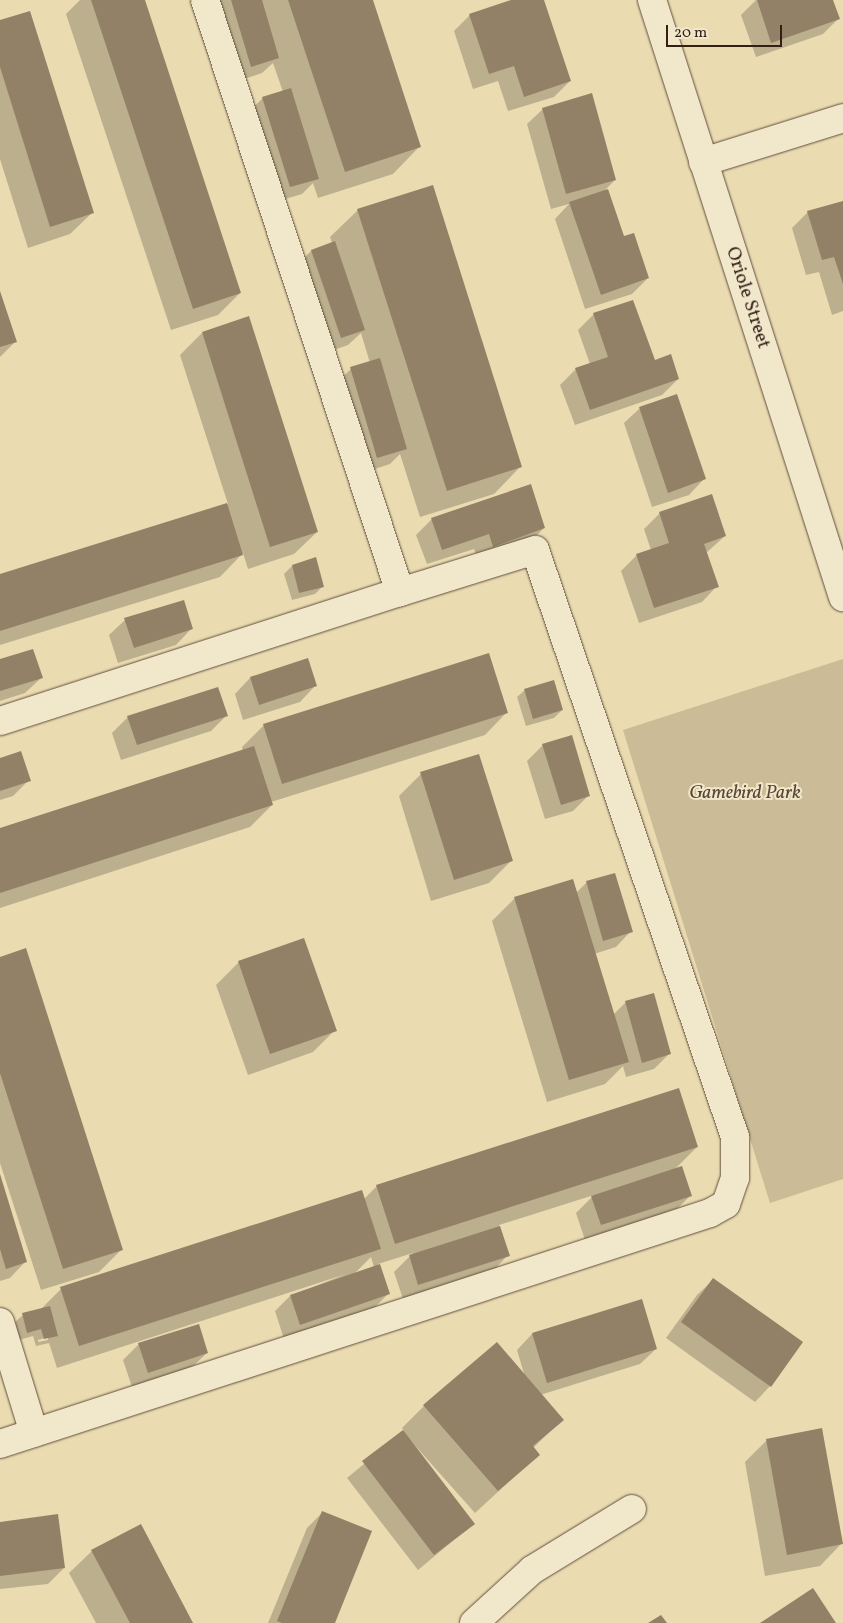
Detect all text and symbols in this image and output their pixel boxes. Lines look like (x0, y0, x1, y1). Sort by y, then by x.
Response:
scale bar (668, 15, 784, 47)
text: 20 m (674, 23, 707, 44)
street label: Oriole Street (720, 244, 774, 352)
park label: Gamebird Park (689, 783, 801, 805)

